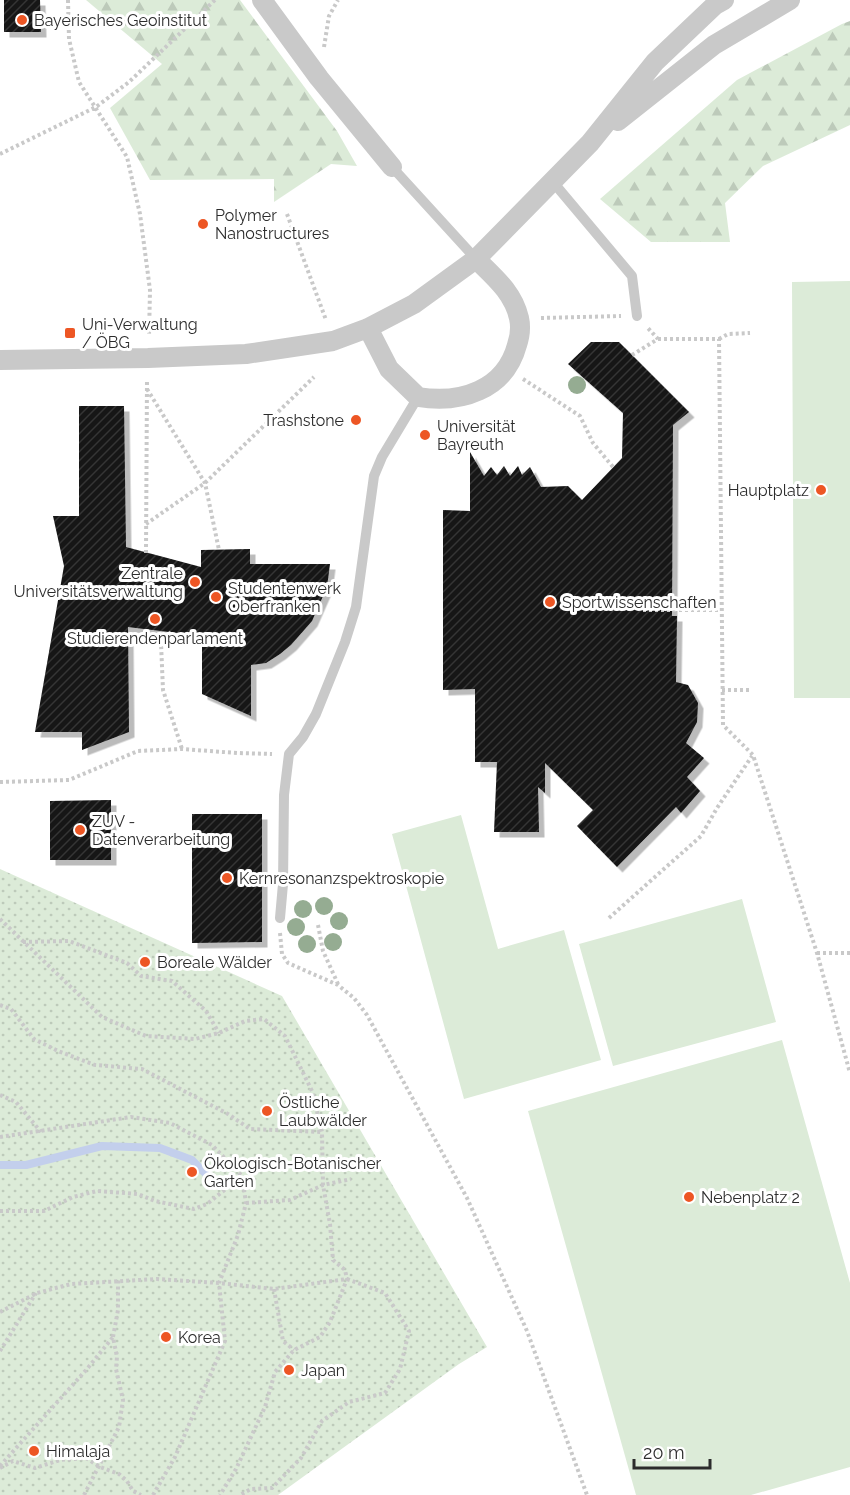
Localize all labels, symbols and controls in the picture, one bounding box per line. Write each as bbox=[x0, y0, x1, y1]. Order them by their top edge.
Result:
place label: Bayerisches Geoinstitut bbox=[34, 11, 208, 30]
marker: Bayerisches Geoinstitut bbox=[15, 13, 29, 27]
place label: Polymer Nanostructures bbox=[215, 206, 329, 243]
marker: Polymer Nanostructures bbox=[196, 217, 210, 231]
place label: Uni-Verwaltung / ÖBG bbox=[82, 315, 198, 352]
marker: Uni-Verwaltung / ÖBG bbox=[63, 326, 77, 340]
place label: Trashstone bbox=[263, 411, 344, 430]
marker: Trashstone bbox=[349, 413, 363, 427]
place label: Universität Bayreuth bbox=[437, 417, 516, 454]
marker: Universität Bayreuth bbox=[418, 428, 432, 442]
place label: Hauptplatz bbox=[728, 481, 809, 500]
marker: Hauptplatz bbox=[814, 483, 828, 497]
place label: Zentrale Universitätsverwaltung bbox=[14, 564, 183, 601]
marker: Zentrale Universitätsverwaltung bbox=[188, 575, 202, 589]
place label: Studentenwerk Oberfranken bbox=[228, 579, 342, 616]
marker: Studentenwerk Oberfranken bbox=[209, 590, 223, 604]
place label: Sportwissenschaften bbox=[562, 593, 716, 612]
marker: Sportwissenschaften bbox=[543, 595, 557, 609]
marker: Studierendenparlament bbox=[148, 612, 162, 626]
place label: Studierendenparlament bbox=[67, 629, 244, 648]
place label: ZUV - Datenverarbeitung bbox=[92, 812, 230, 849]
marker: ZUV - Datenverarbeitung bbox=[73, 823, 87, 837]
place label: Kernresonanzspektroskopie bbox=[239, 869, 444, 888]
marker: Kernresonanzspektroskopie bbox=[220, 871, 234, 885]
place label: Boreale Wälder bbox=[157, 953, 272, 972]
marker: Boreale Wälder bbox=[138, 955, 152, 969]
place label: Östliche Laubwälder bbox=[279, 1092, 367, 1130]
marker: Östliche Laubwälder bbox=[260, 1104, 274, 1118]
place label: Ökologisch-Botanischer Garten bbox=[204, 1153, 382, 1191]
marker: Ökologisch-Botanischer Garten bbox=[185, 1165, 199, 1179]
place label: Nebenplatz 2 bbox=[701, 1188, 800, 1207]
marker: Nebenplatz 2 bbox=[682, 1190, 696, 1204]
place label: Korea bbox=[178, 1328, 221, 1347]
marker: Korea bbox=[159, 1330, 173, 1344]
place label: Japan bbox=[301, 1361, 345, 1380]
marker: Japan bbox=[282, 1363, 296, 1377]
scale bar bbox=[634, 1432, 710, 1470]
place label: Himalaja bbox=[46, 1442, 110, 1461]
text: 20 m bbox=[643, 1442, 685, 1463]
marker: Himalaja bbox=[27, 1444, 41, 1458]

